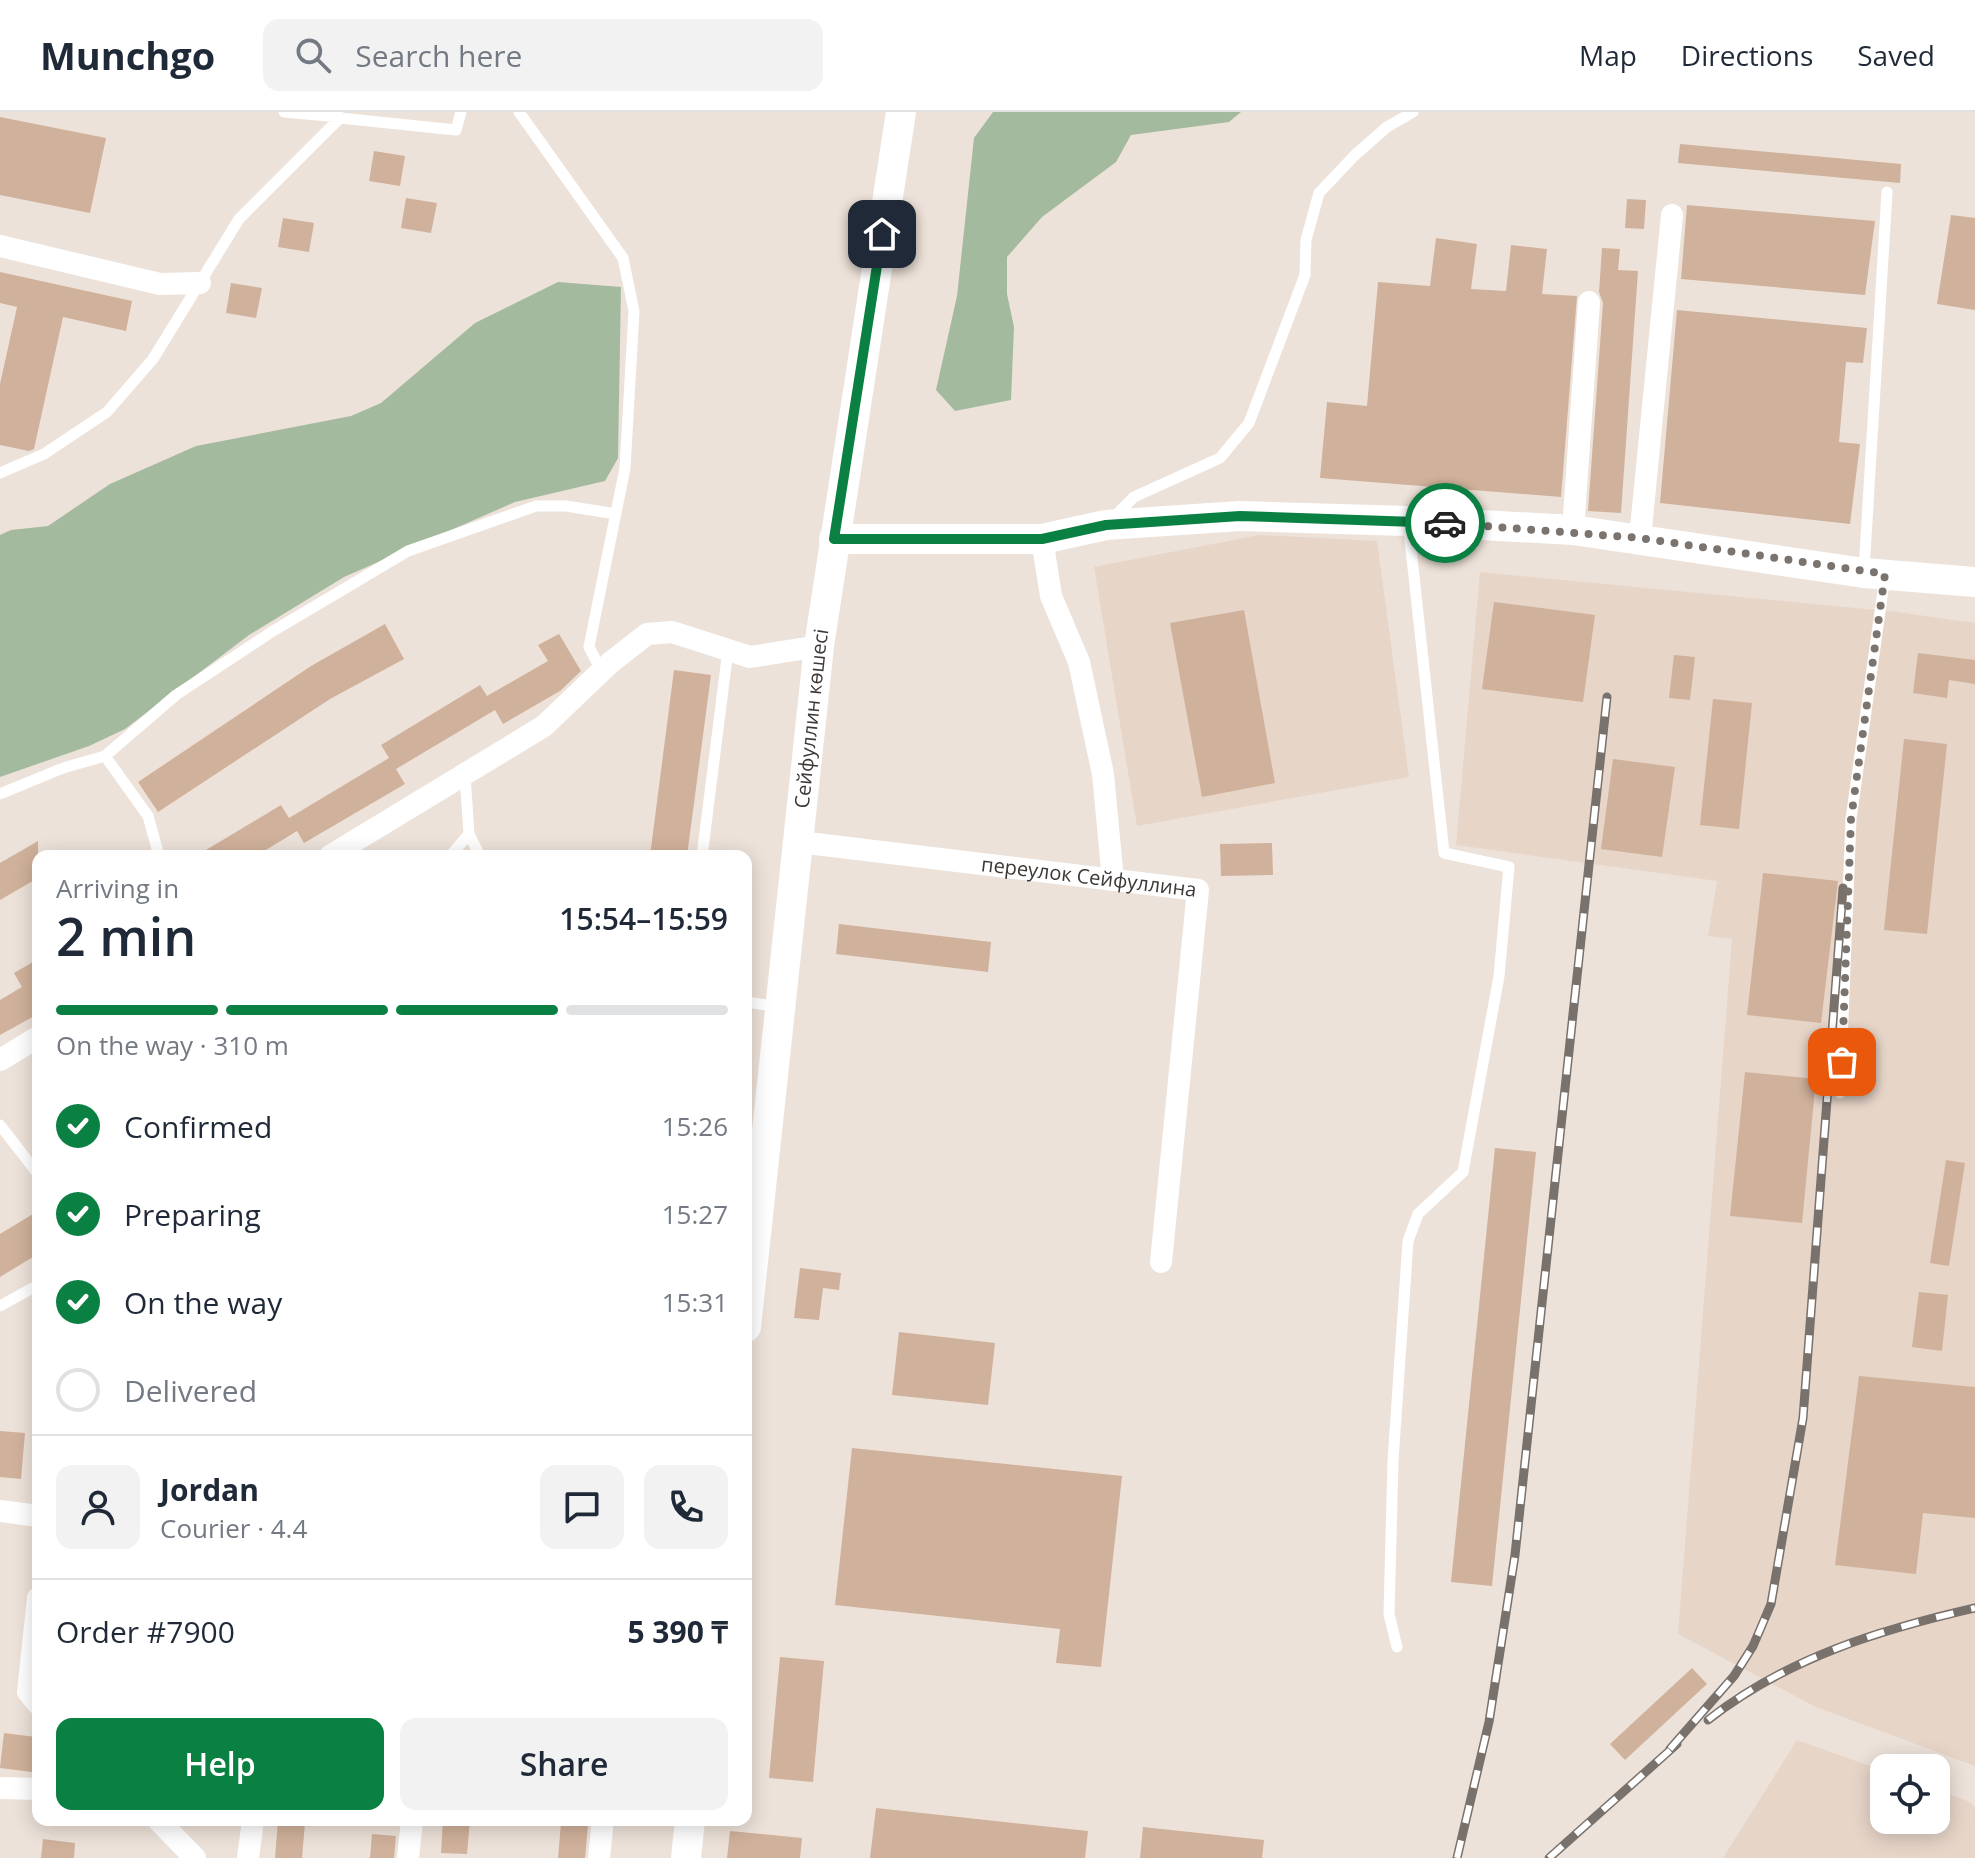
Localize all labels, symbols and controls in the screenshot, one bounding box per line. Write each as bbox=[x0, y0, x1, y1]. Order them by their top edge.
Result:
search box bbox=[263, 19, 823, 91]
text: Munchgo bbox=[40, 29, 215, 81]
icon: search bbox=[291, 33, 335, 77]
text: Search here bbox=[355, 35, 522, 76]
text: Map bbox=[1579, 36, 1637, 74]
text: Directions bbox=[1681, 36, 1813, 74]
text: Saved bbox=[1857, 36, 1935, 74]
pin bbox=[848, 200, 916, 268]
icon: home bbox=[860, 212, 904, 256]
courier bbox=[1405, 483, 1485, 563]
icon: car bbox=[1423, 501, 1467, 545]
street label: Сейфуллин көшесі bbox=[788, 627, 834, 810]
street label: переулок Сейфуллина bbox=[980, 850, 1198, 903]
text: Arriving in bbox=[56, 870, 179, 906]
text: 15:54–15:59 bbox=[559, 898, 728, 939]
text: 2 min bbox=[56, 900, 196, 971]
text: On the way · 310 m bbox=[56, 1027, 289, 1063]
pin bbox=[1808, 1028, 1876, 1096]
icon: bag bbox=[1820, 1040, 1864, 1084]
icon: check bbox=[56, 1104, 100, 1148]
text: Confirmed bbox=[124, 1106, 272, 1147]
text: 15:26 bbox=[662, 1108, 728, 1144]
icon: check bbox=[56, 1192, 100, 1236]
text: Preparing bbox=[124, 1194, 261, 1235]
text: 15:27 bbox=[662, 1196, 728, 1232]
icon: check bbox=[56, 1280, 100, 1324]
text: On the way bbox=[124, 1282, 282, 1323]
text: 15:31 bbox=[662, 1284, 728, 1320]
text: Delivered bbox=[124, 1370, 257, 1411]
button: person bbox=[56, 1465, 140, 1549]
button: chat bbox=[540, 1465, 624, 1549]
button: phone bbox=[644, 1465, 728, 1549]
text: Jordan bbox=[160, 1469, 259, 1510]
text: Courier · 4.4 bbox=[160, 1510, 307, 1546]
text: Order #7900 bbox=[56, 1611, 235, 1652]
text: 5 390 ₸ bbox=[627, 1611, 728, 1652]
button: Help bbox=[56, 1718, 384, 1810]
button: Share bbox=[400, 1718, 728, 1810]
map controls bbox=[1870, 1754, 1950, 1834]
button: locate bbox=[1870, 1754, 1950, 1834]

